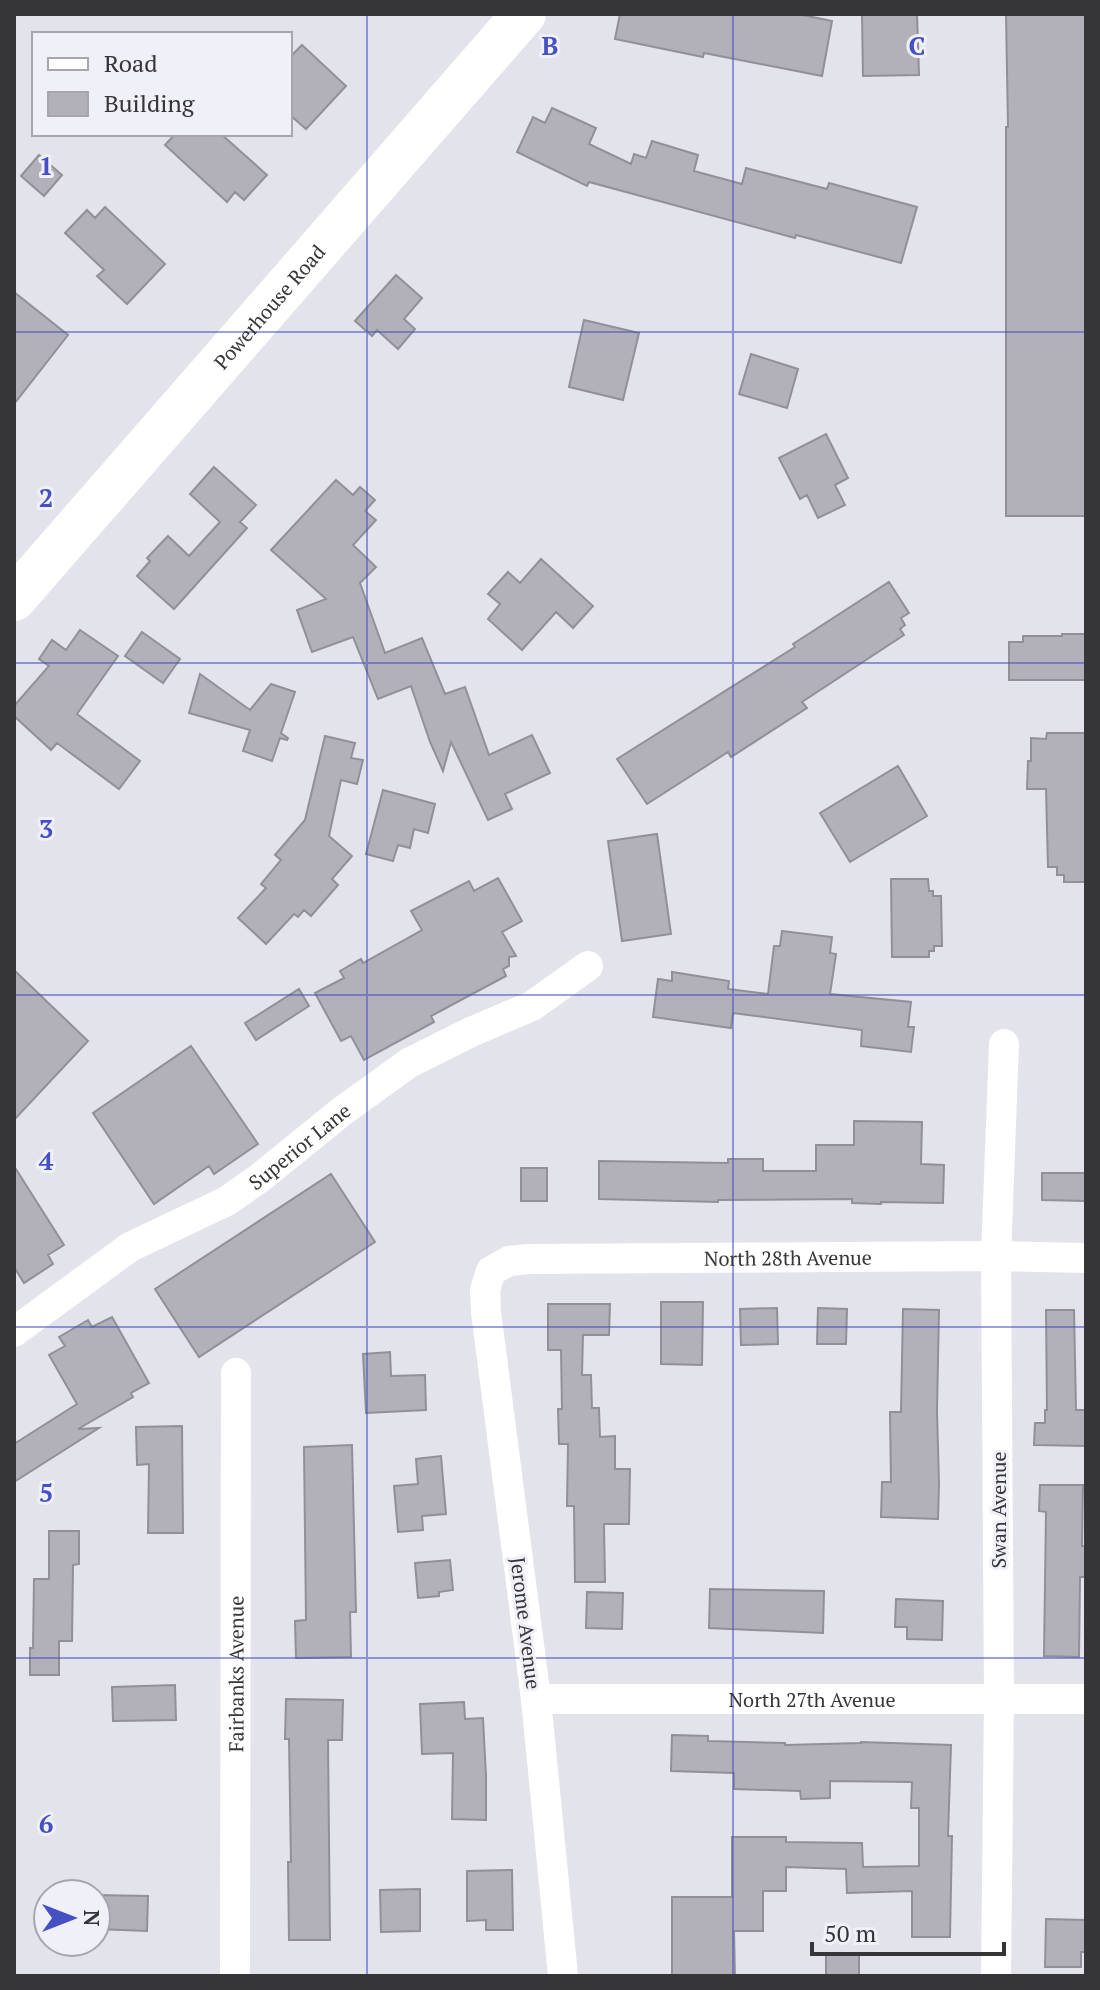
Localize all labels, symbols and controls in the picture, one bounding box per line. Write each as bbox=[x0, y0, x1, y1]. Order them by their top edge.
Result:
text: B bbox=[542, 28, 558, 62]
text: C bbox=[909, 28, 925, 62]
legend bbox=[32, 32, 292, 136]
text: Road bbox=[104, 47, 158, 79]
text: Building bbox=[104, 87, 195, 119]
text: 1 bbox=[39, 148, 53, 182]
street label: Powerhouse Road bbox=[207, 239, 331, 375]
text: 2 bbox=[39, 480, 53, 514]
text: 3 bbox=[39, 811, 53, 845]
street label: Superior Lane bbox=[243, 1096, 355, 1195]
text: 4 bbox=[39, 1143, 54, 1177]
street label: North 28th Avenue bbox=[704, 1243, 872, 1271]
street label: Swan Avenue bbox=[985, 1451, 1012, 1569]
text: 5 bbox=[39, 1475, 53, 1509]
street label: Jerome Avenue bbox=[505, 1555, 547, 1691]
street label: Fairbanks Avenue bbox=[222, 1596, 249, 1752]
street label: North 27th Avenue bbox=[728, 1686, 896, 1713]
text: 6 bbox=[39, 1806, 53, 1840]
north arrow bbox=[32, 1878, 112, 1958]
scale bar bbox=[812, 1906, 1004, 1956]
text: N bbox=[78, 1910, 107, 1927]
text: 50 m bbox=[824, 1917, 876, 1949]

